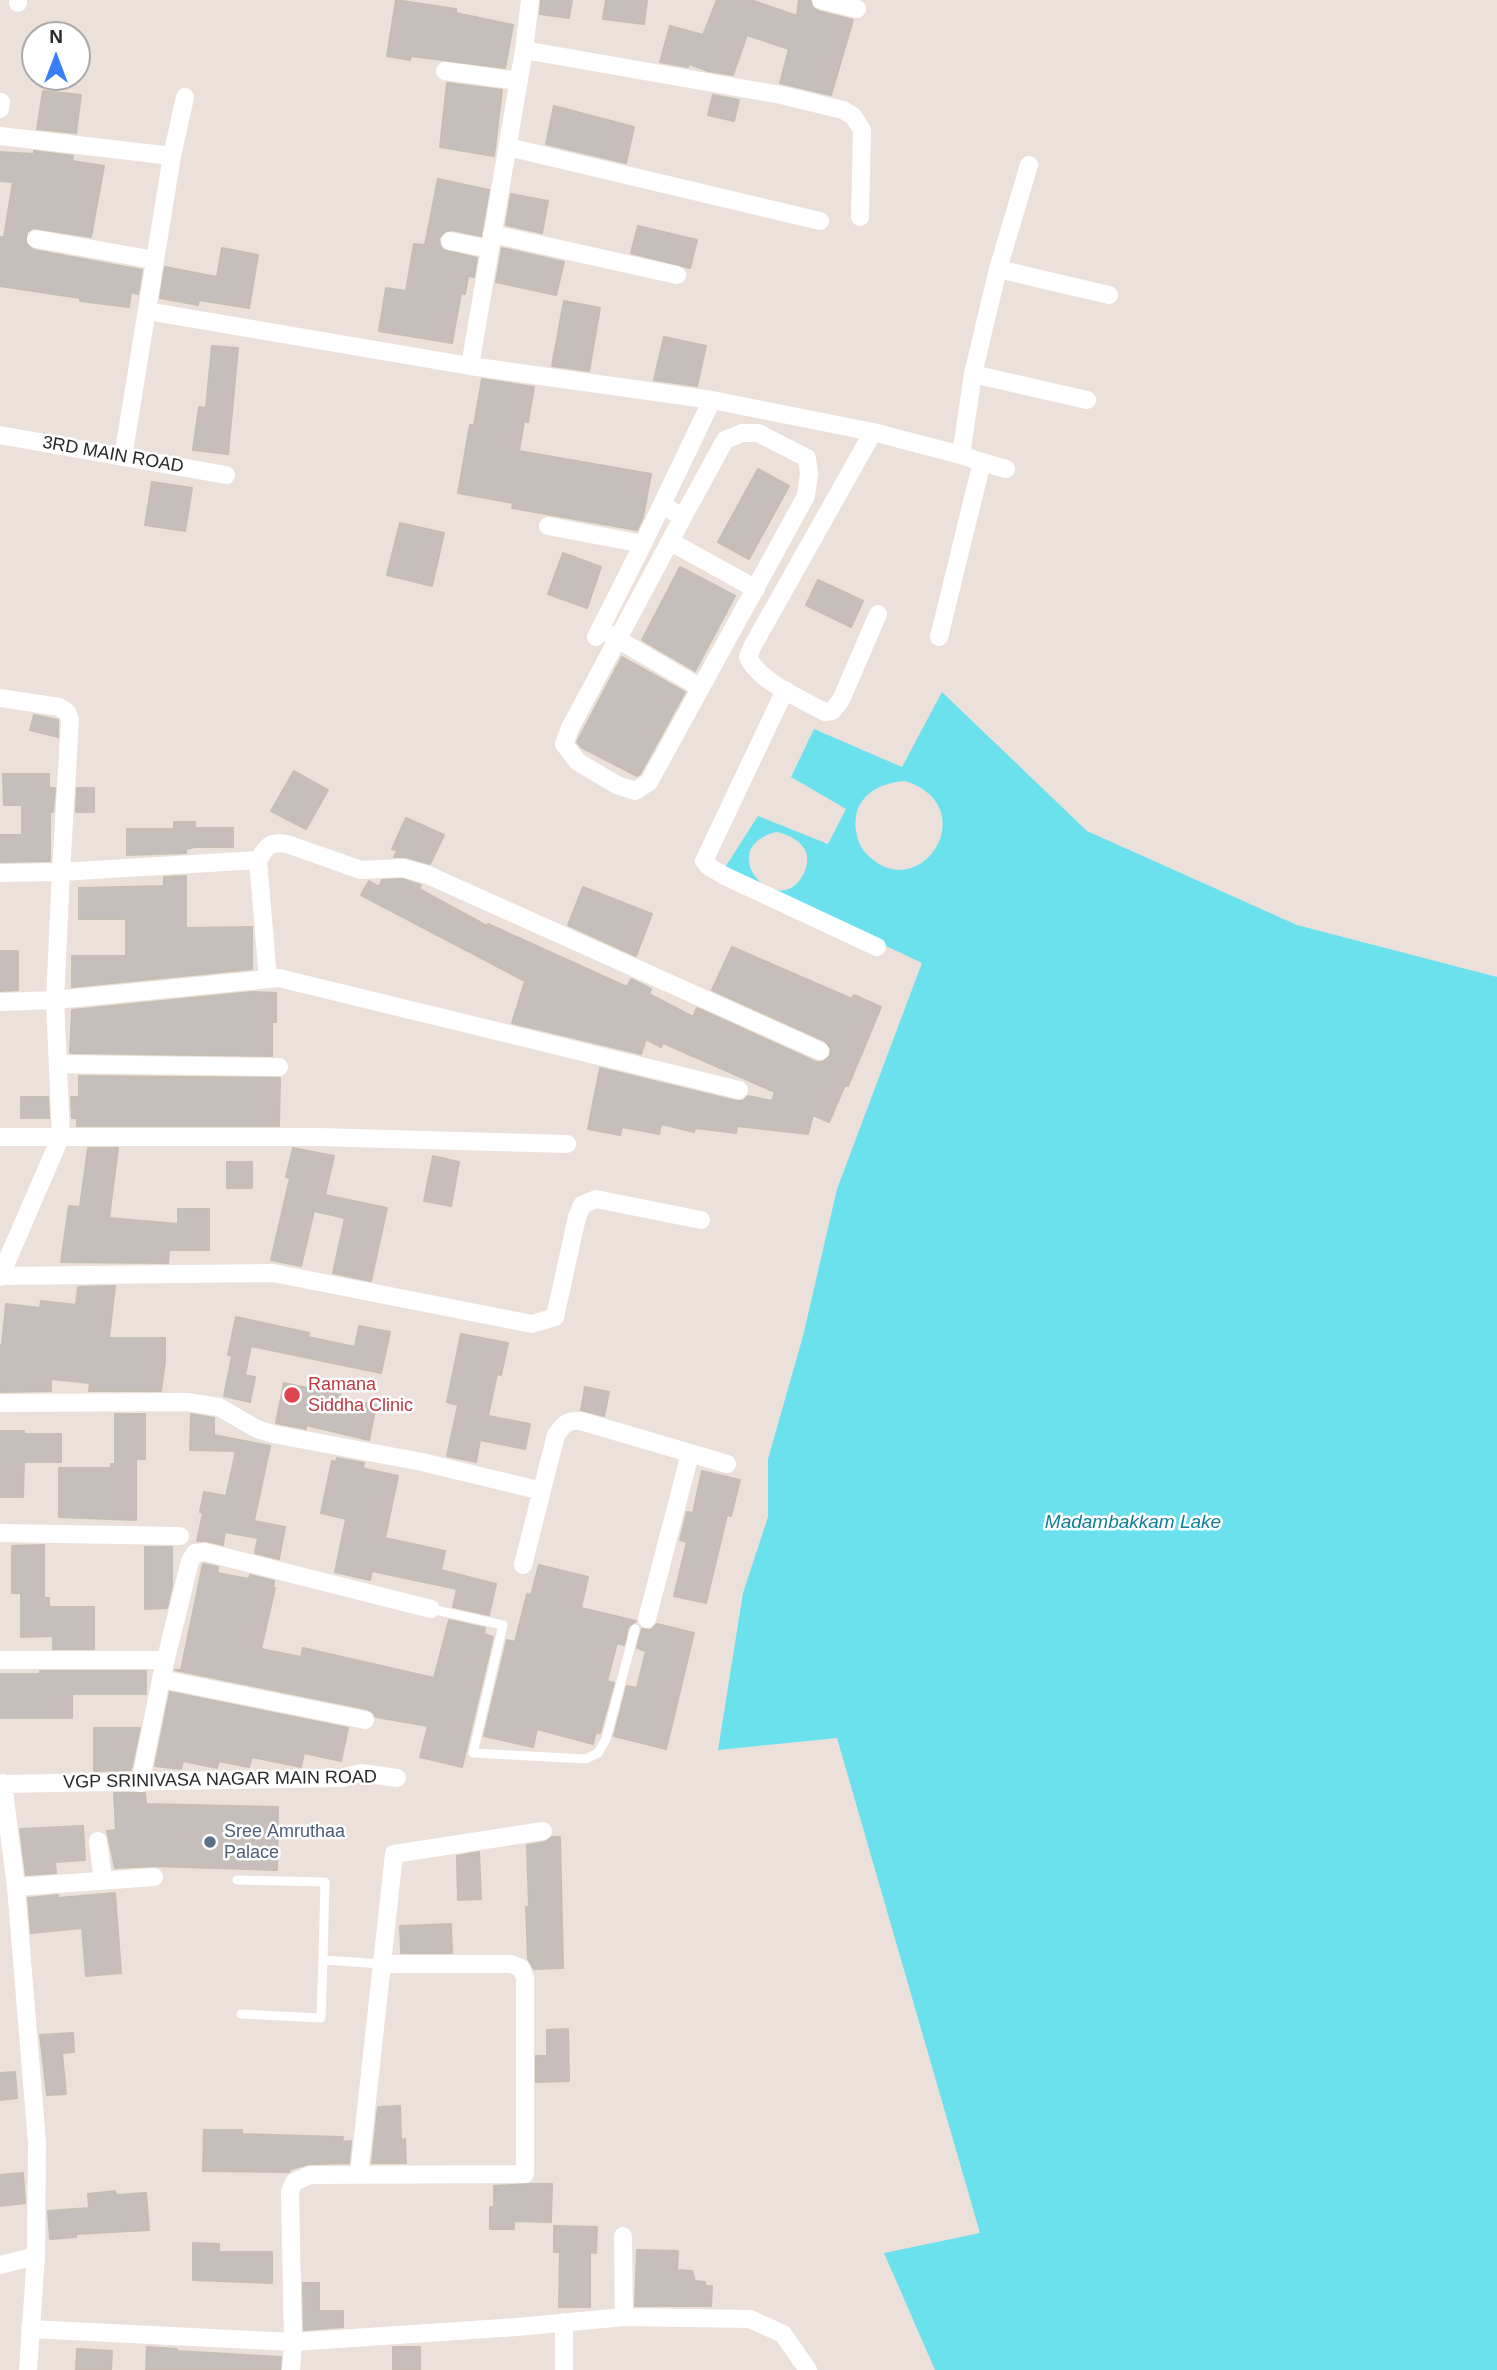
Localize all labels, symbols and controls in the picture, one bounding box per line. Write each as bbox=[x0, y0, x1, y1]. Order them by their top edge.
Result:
north arrow bbox=[21, 21, 91, 91]
text: N bbox=[49, 26, 63, 47]
street label: 3RD MAIN ROAD bbox=[41, 432, 185, 478]
place label: Ramana Siddha Clinic bbox=[308, 1374, 413, 1416]
marker: Ramana Siddha Clinic bbox=[282, 1385, 302, 1405]
water label: Madambakkam Lake bbox=[1045, 1512, 1221, 1534]
street label: VGP SRINIVASA NAGAR MAIN ROAD bbox=[63, 1766, 377, 1794]
place label: Sree Amruthaa Palace bbox=[224, 1821, 345, 1864]
marker: Sree Amruthaa Palace bbox=[202, 1834, 218, 1850]

